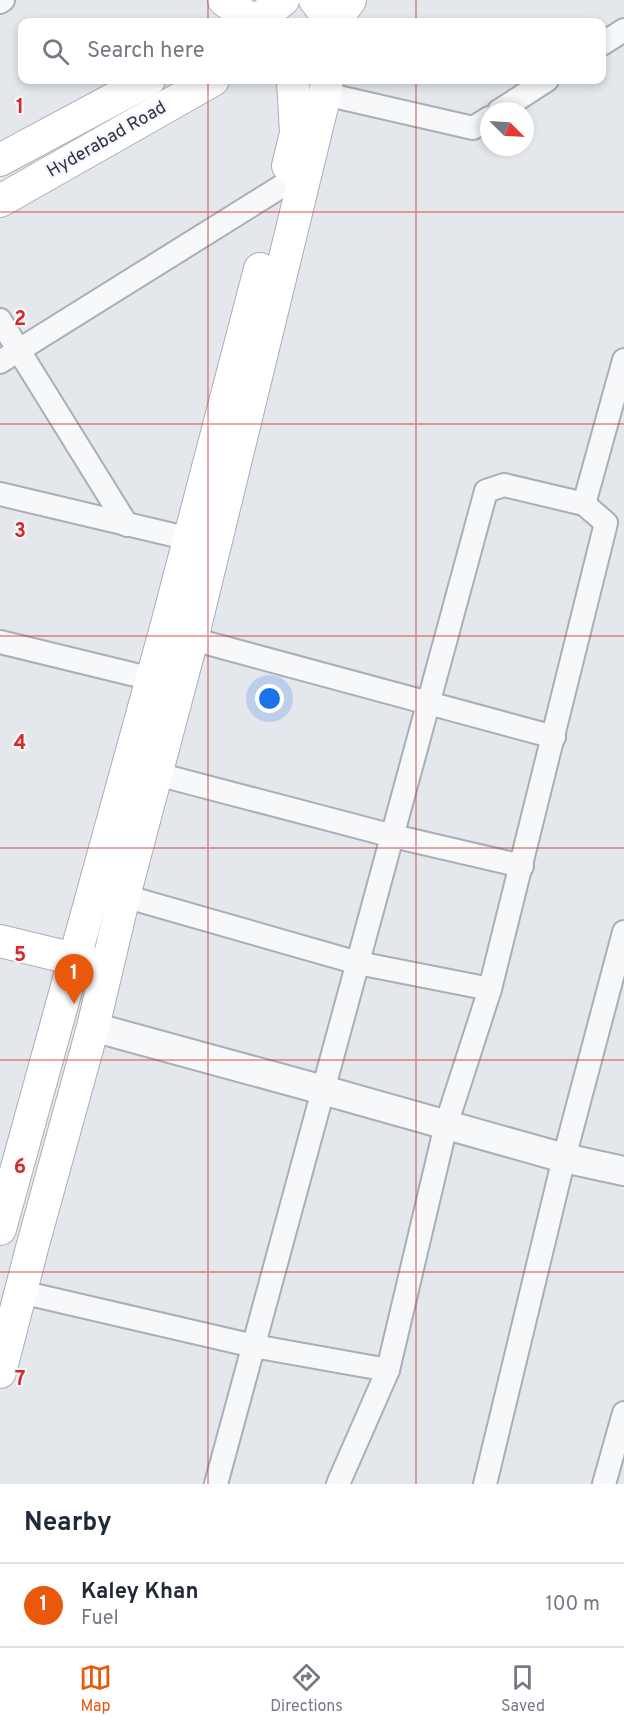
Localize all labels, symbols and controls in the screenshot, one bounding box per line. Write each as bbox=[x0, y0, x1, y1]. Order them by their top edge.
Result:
search box bbox=[18, 18, 606, 84]
icon: search bbox=[39, 35, 72, 68]
text: Search here bbox=[87, 38, 205, 65]
text: 1 bbox=[16, 95, 24, 121]
street label: Hyderabad Road bbox=[43, 96, 171, 184]
north arrow bbox=[480, 102, 534, 156]
text: 2 bbox=[14, 307, 26, 333]
text: 3 bbox=[14, 519, 26, 545]
your location bbox=[255, 684, 284, 713]
text: 4 bbox=[14, 731, 26, 757]
text: 5 bbox=[14, 943, 26, 969]
pin: 1 bbox=[54, 954, 94, 1004]
text: 6 bbox=[14, 1155, 26, 1181]
text: 7 bbox=[15, 1367, 25, 1393]
text: Nearby bbox=[24, 1507, 112, 1540]
text: Kaley Khan bbox=[81, 1579, 199, 1606]
text: 1 bbox=[40, 1592, 48, 1618]
text: 100 m bbox=[545, 1592, 600, 1618]
text: Fuel bbox=[81, 1606, 119, 1632]
tab: Map bbox=[79, 1661, 112, 1717]
tab: Directions bbox=[270, 1661, 343, 1717]
tab: Saved bbox=[501, 1661, 545, 1717]

